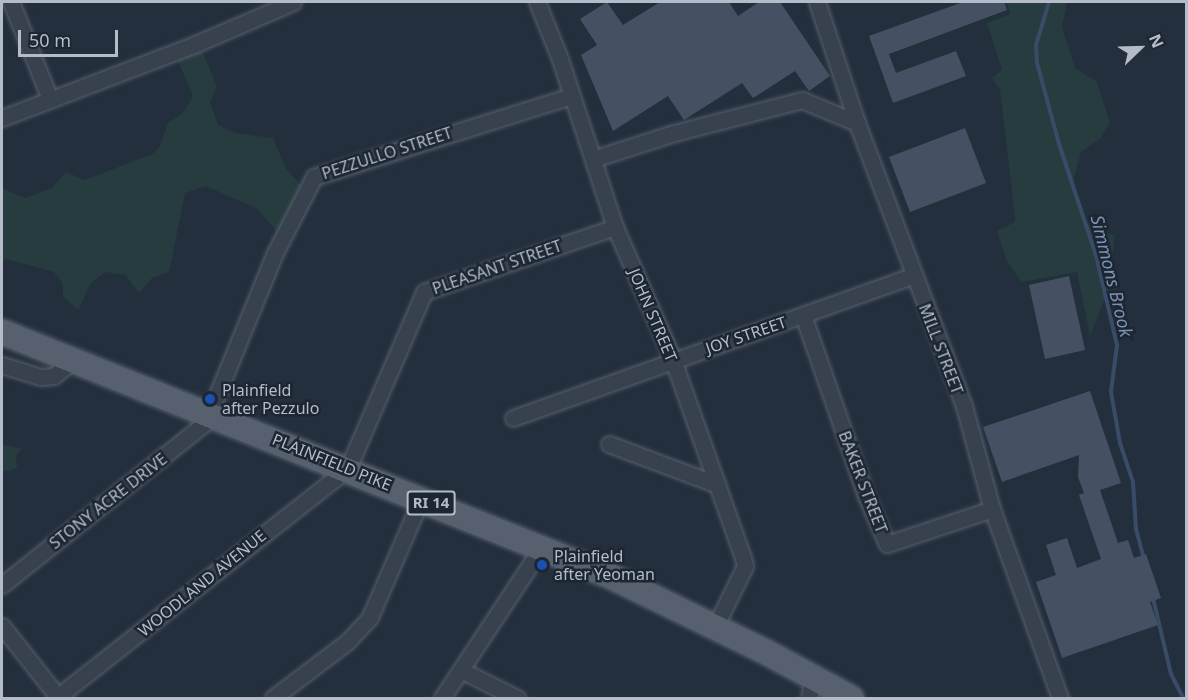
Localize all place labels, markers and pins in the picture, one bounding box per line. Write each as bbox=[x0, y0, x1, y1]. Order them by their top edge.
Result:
place label: Plainfield after Pezzulo bbox=[222, 380, 319, 418]
marker: Plainfield after Pezzulo bbox=[203, 392, 217, 406]
place label: Plainfield after Yeoman bbox=[554, 546, 655, 584]
marker: Plainfield after Yeoman bbox=[535, 558, 549, 572]

